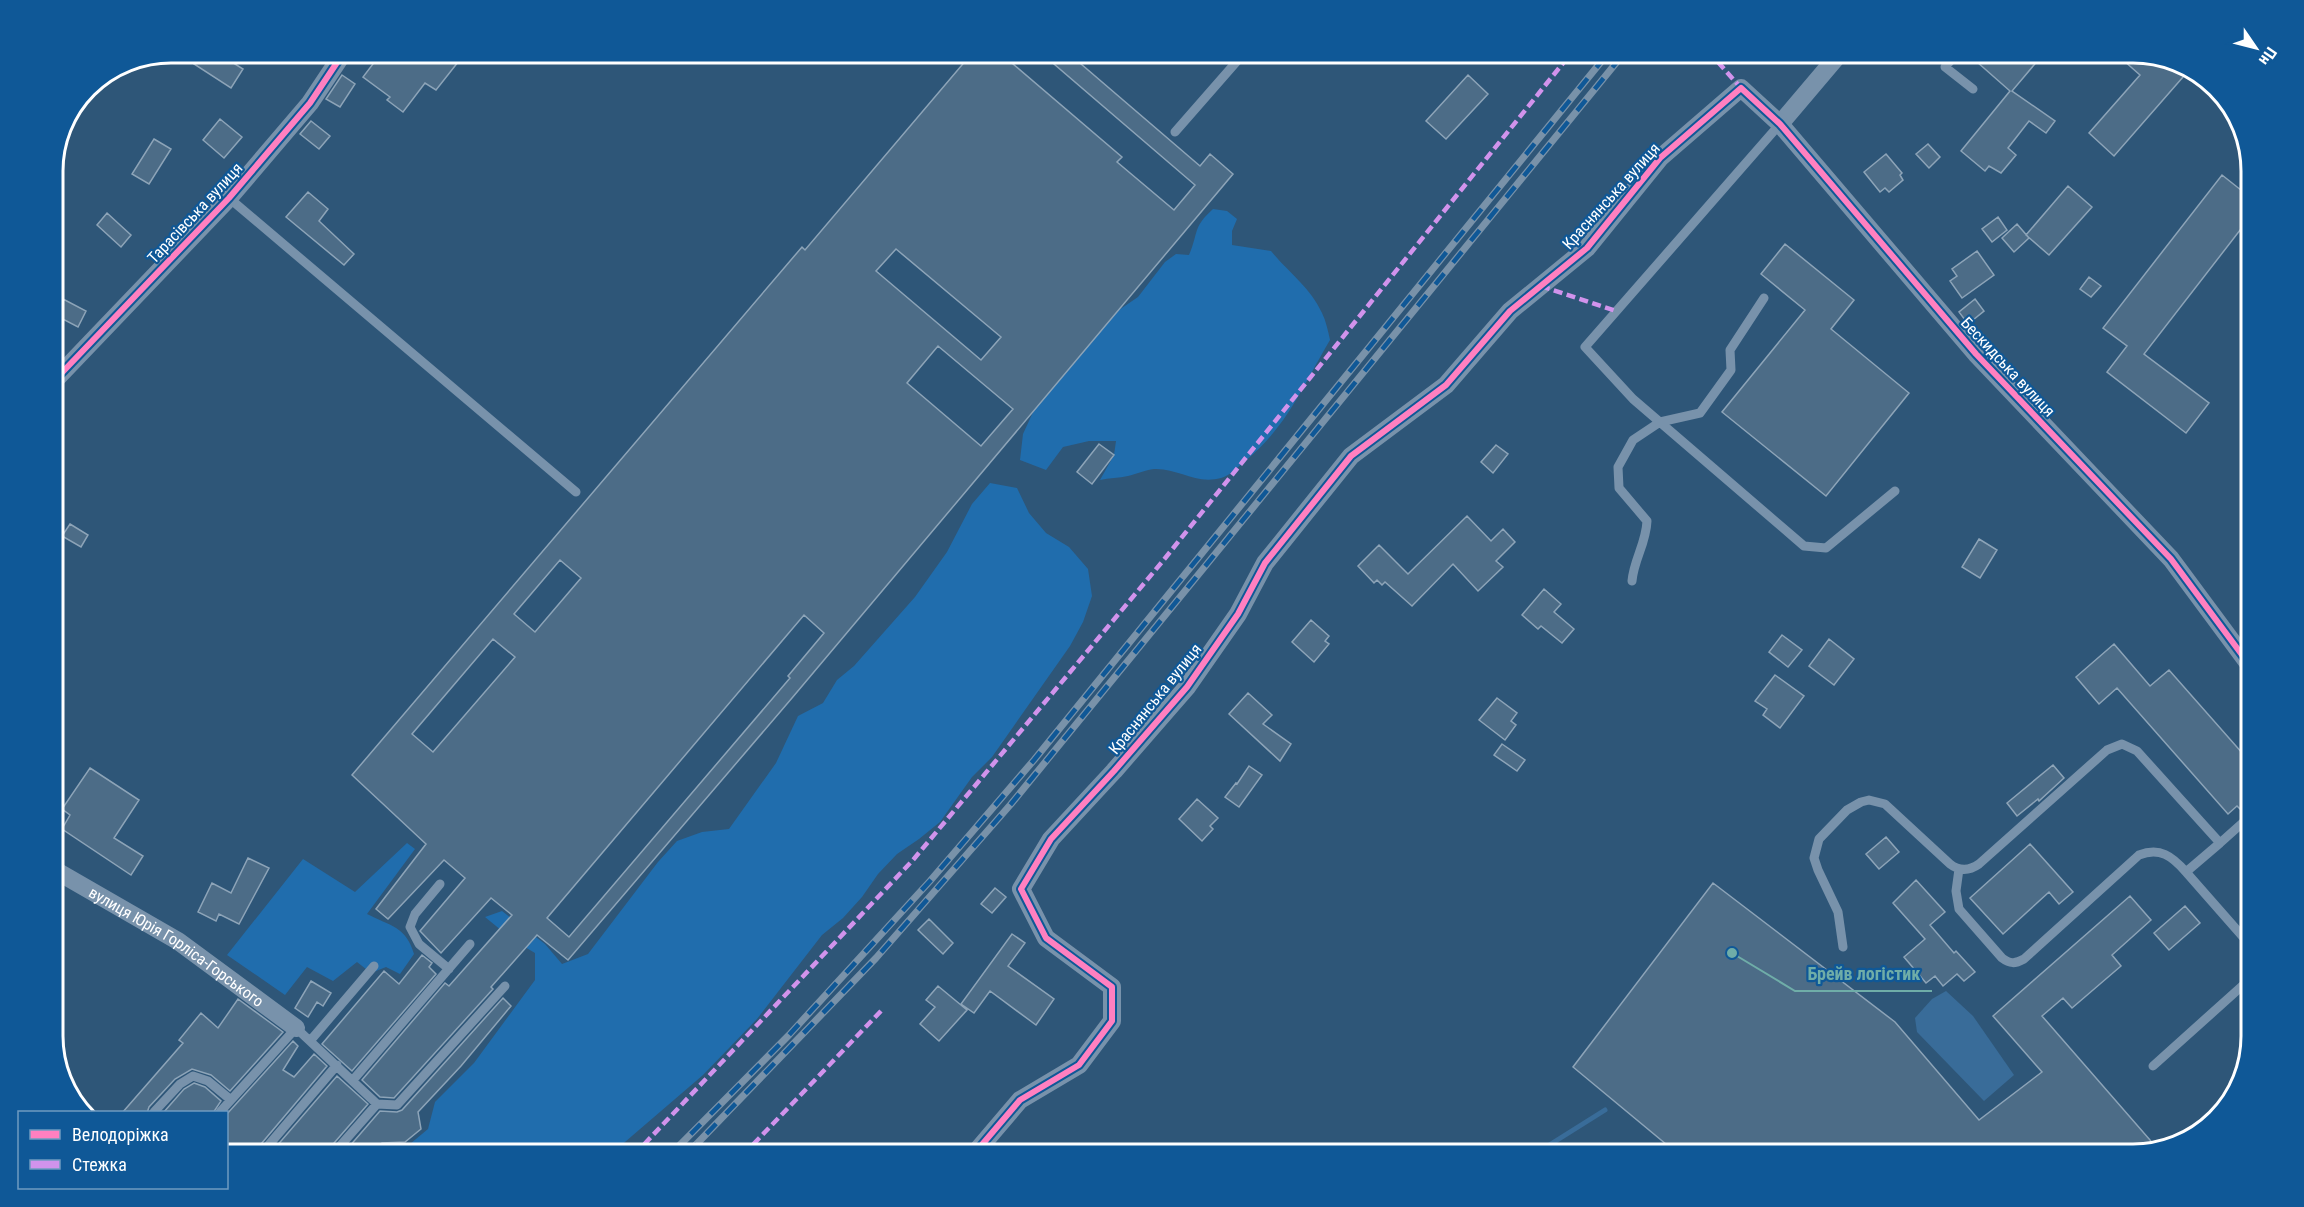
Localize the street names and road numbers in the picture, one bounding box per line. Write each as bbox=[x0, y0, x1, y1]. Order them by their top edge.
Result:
street label: Краснянська вулиця bbox=[1558, 139, 1664, 253]
street label: Тарасівська вулиця bbox=[143, 159, 247, 267]
street label: Бескидська вулиця bbox=[1957, 313, 2059, 421]
street label: Краснянська вулиця bbox=[1105, 640, 1205, 758]
street label: вулиця Юрія Горліса-Горського bbox=[86, 882, 268, 1011]

